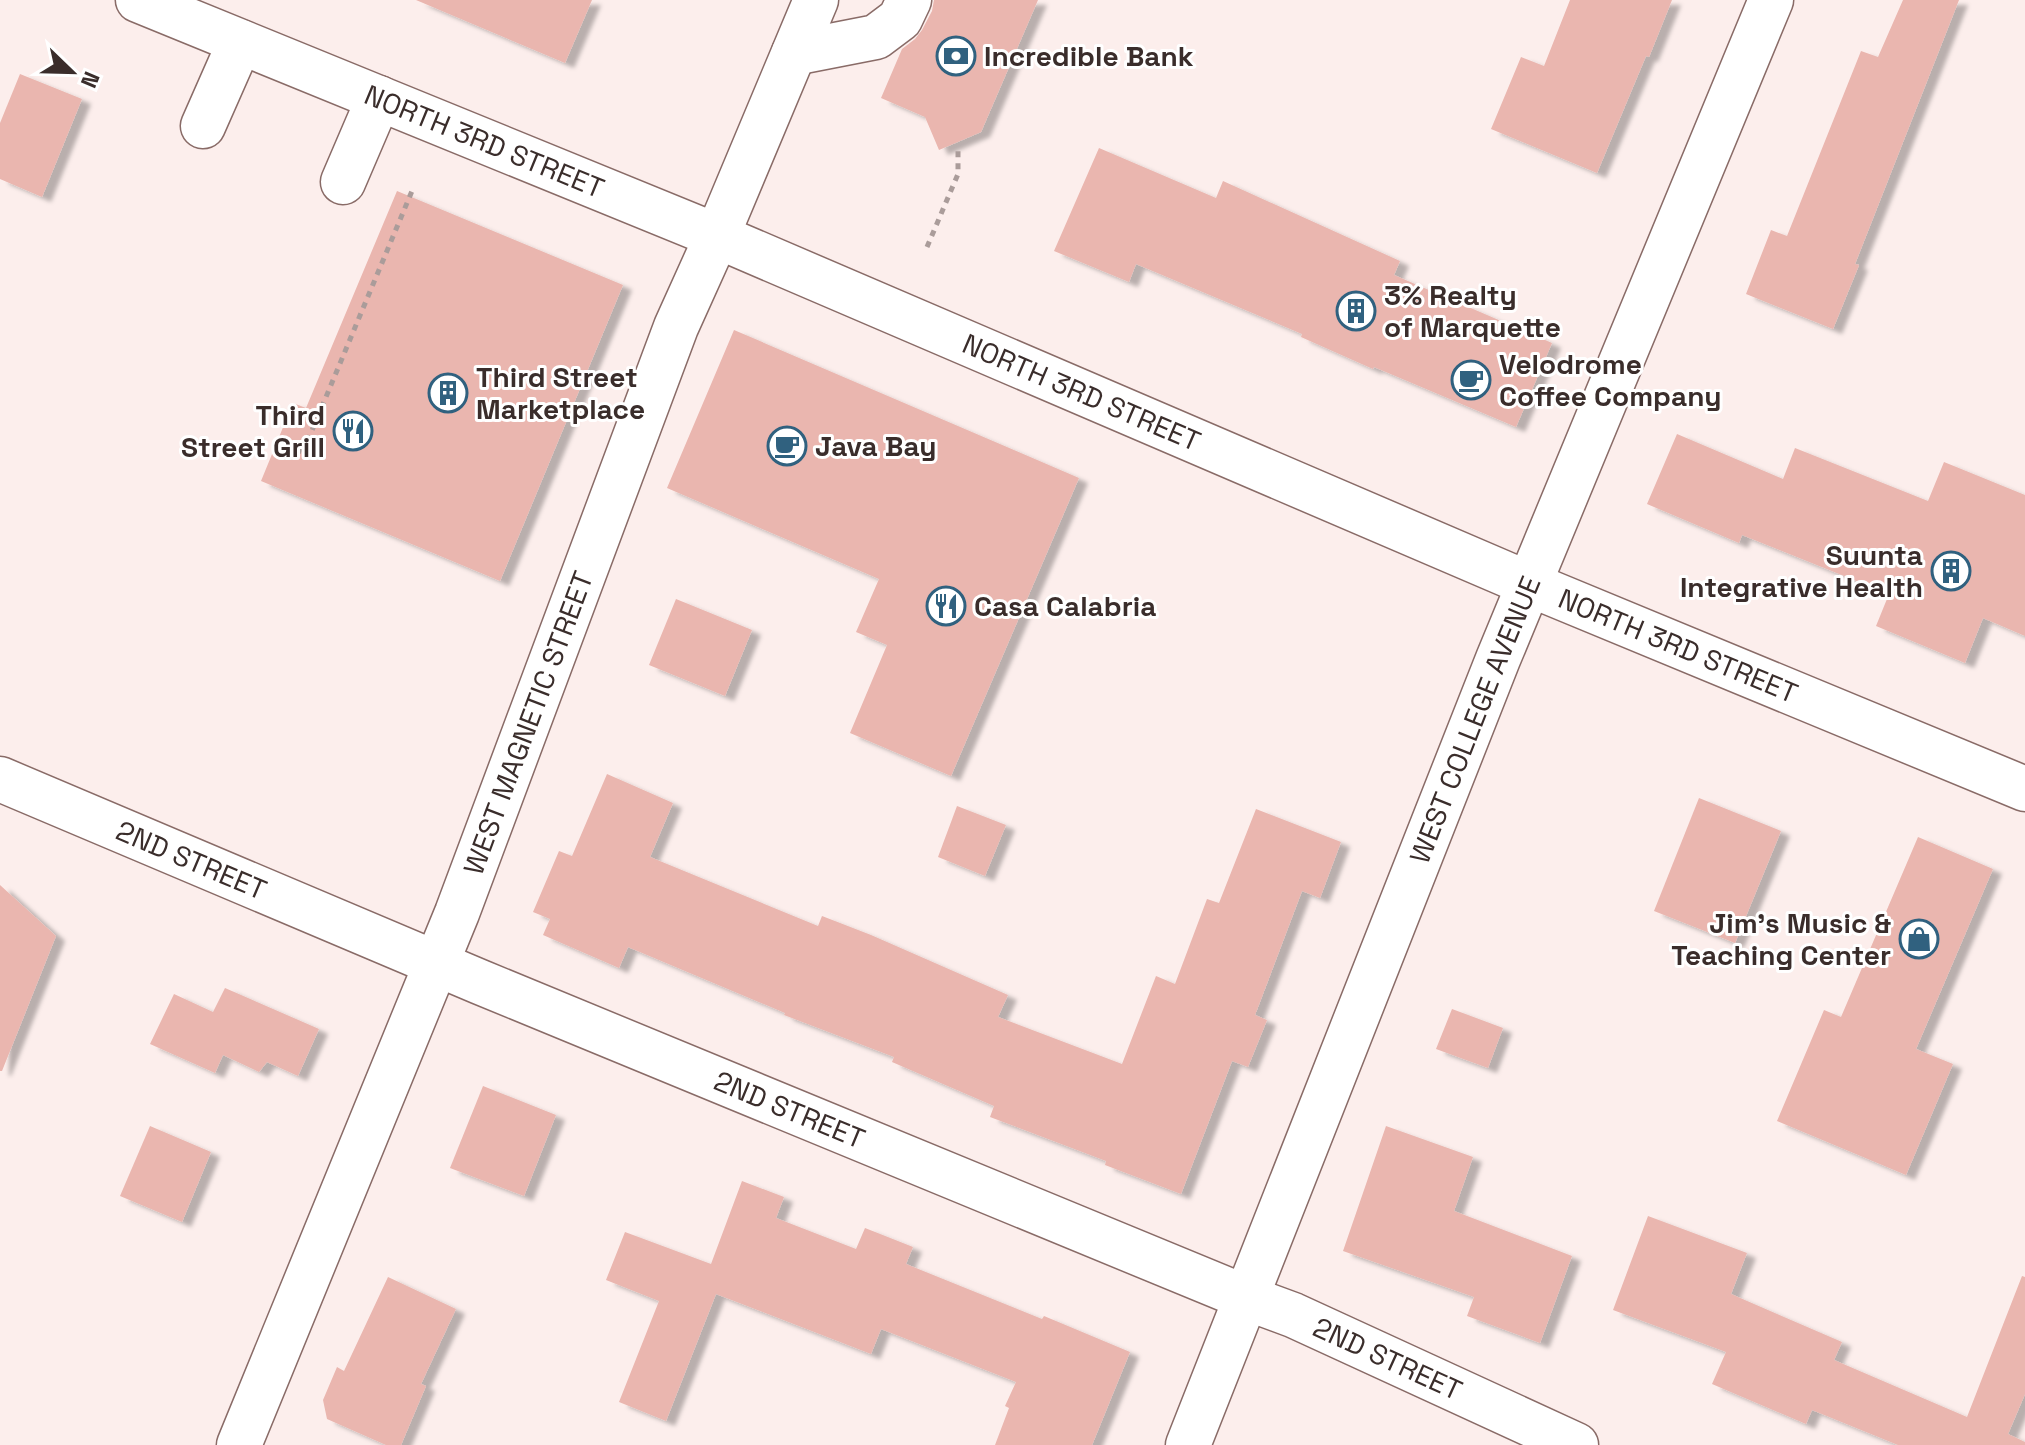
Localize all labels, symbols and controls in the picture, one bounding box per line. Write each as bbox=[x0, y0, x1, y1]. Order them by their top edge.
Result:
north arrow bbox=[32, 32, 112, 112]
bank icon: Incredible Bank bbox=[935, 35, 977, 77]
place label: Incredible Bank bbox=[984, 38, 1194, 74]
text: N bbox=[75, 68, 106, 92]
street label: NORTH 3RD STREET bbox=[359, 76, 609, 206]
place label: 3% Realty of Marquette bbox=[1384, 277, 1561, 345]
building icon: 3% Realty of Marquette bbox=[1335, 290, 1377, 332]
street label: NORTH 3RD STREET bbox=[957, 325, 1206, 459]
place label: Velodrome Coffee Company bbox=[1499, 346, 1721, 414]
place label: Third Street Marketplace bbox=[476, 359, 645, 427]
cafe icon: Velodrome Coffee Company bbox=[1450, 359, 1492, 401]
building icon: Third Street Marketplace bbox=[427, 372, 469, 414]
place label: Third Street Grill bbox=[181, 397, 325, 465]
restaurant icon: Third Street Grill bbox=[332, 410, 374, 452]
cafe icon: Java Bay bbox=[766, 425, 808, 467]
place label: Java Bay bbox=[815, 428, 936, 464]
place label: Suunta Integrative Health bbox=[1680, 537, 1923, 605]
building icon: Suunta Integrative Health bbox=[1930, 550, 1972, 592]
street label: WEST MAGNETIC STREET bbox=[455, 566, 601, 879]
street label: WEST COLLEGE AVENUE bbox=[1401, 571, 1548, 868]
street label: NORTH 3RD STREET bbox=[1553, 580, 1803, 711]
restaurant icon: Casa Calabria bbox=[925, 585, 967, 627]
place label: Casa Calabria bbox=[974, 588, 1156, 624]
street label: 2ND STREET bbox=[111, 812, 272, 908]
place label: Jim's Music & Teaching Center bbox=[1671, 905, 1891, 973]
shop icon: Jim's Music & Teaching Center bbox=[1898, 918, 1940, 960]
street label: 2ND STREET bbox=[709, 1062, 870, 1157]
street label: 2ND STREET bbox=[1308, 1309, 1468, 1408]

